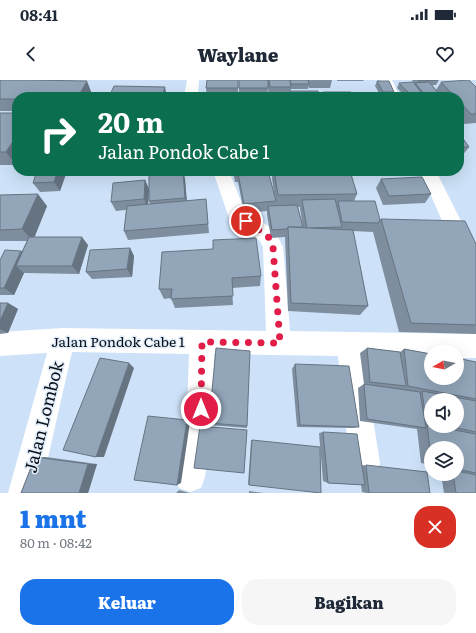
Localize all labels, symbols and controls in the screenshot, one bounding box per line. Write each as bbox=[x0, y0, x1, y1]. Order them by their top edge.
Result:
text: 08:41 bbox=[20, 3, 58, 26]
text: Waylane bbox=[197, 41, 279, 68]
icon: back bbox=[20, 43, 42, 65]
icon: heart bbox=[434, 43, 456, 65]
text: 20 m bbox=[98, 100, 164, 142]
icon: right bbox=[32, 108, 84, 160]
text: Jalan Pondok Cabe 1 bbox=[98, 138, 270, 165]
pin bbox=[229, 204, 263, 238]
icon: arrive bbox=[235, 210, 257, 232]
street label: Jalan Pondok Cabe 1 bbox=[51, 331, 185, 351]
north arrow bbox=[424, 345, 464, 385]
map controls bbox=[424, 345, 464, 481]
street label: Jalan Lombok bbox=[17, 358, 69, 475]
position arrow bbox=[180, 388, 222, 430]
button: sound bbox=[424, 393, 464, 433]
button: layers bbox=[424, 441, 464, 481]
text: 1 mnt bbox=[20, 500, 87, 535]
button: close bbox=[414, 506, 456, 548]
text: 80 m · 08:42 bbox=[20, 533, 92, 552]
button: Keluar bbox=[20, 579, 234, 625]
button: Bagikan bbox=[242, 579, 456, 625]

